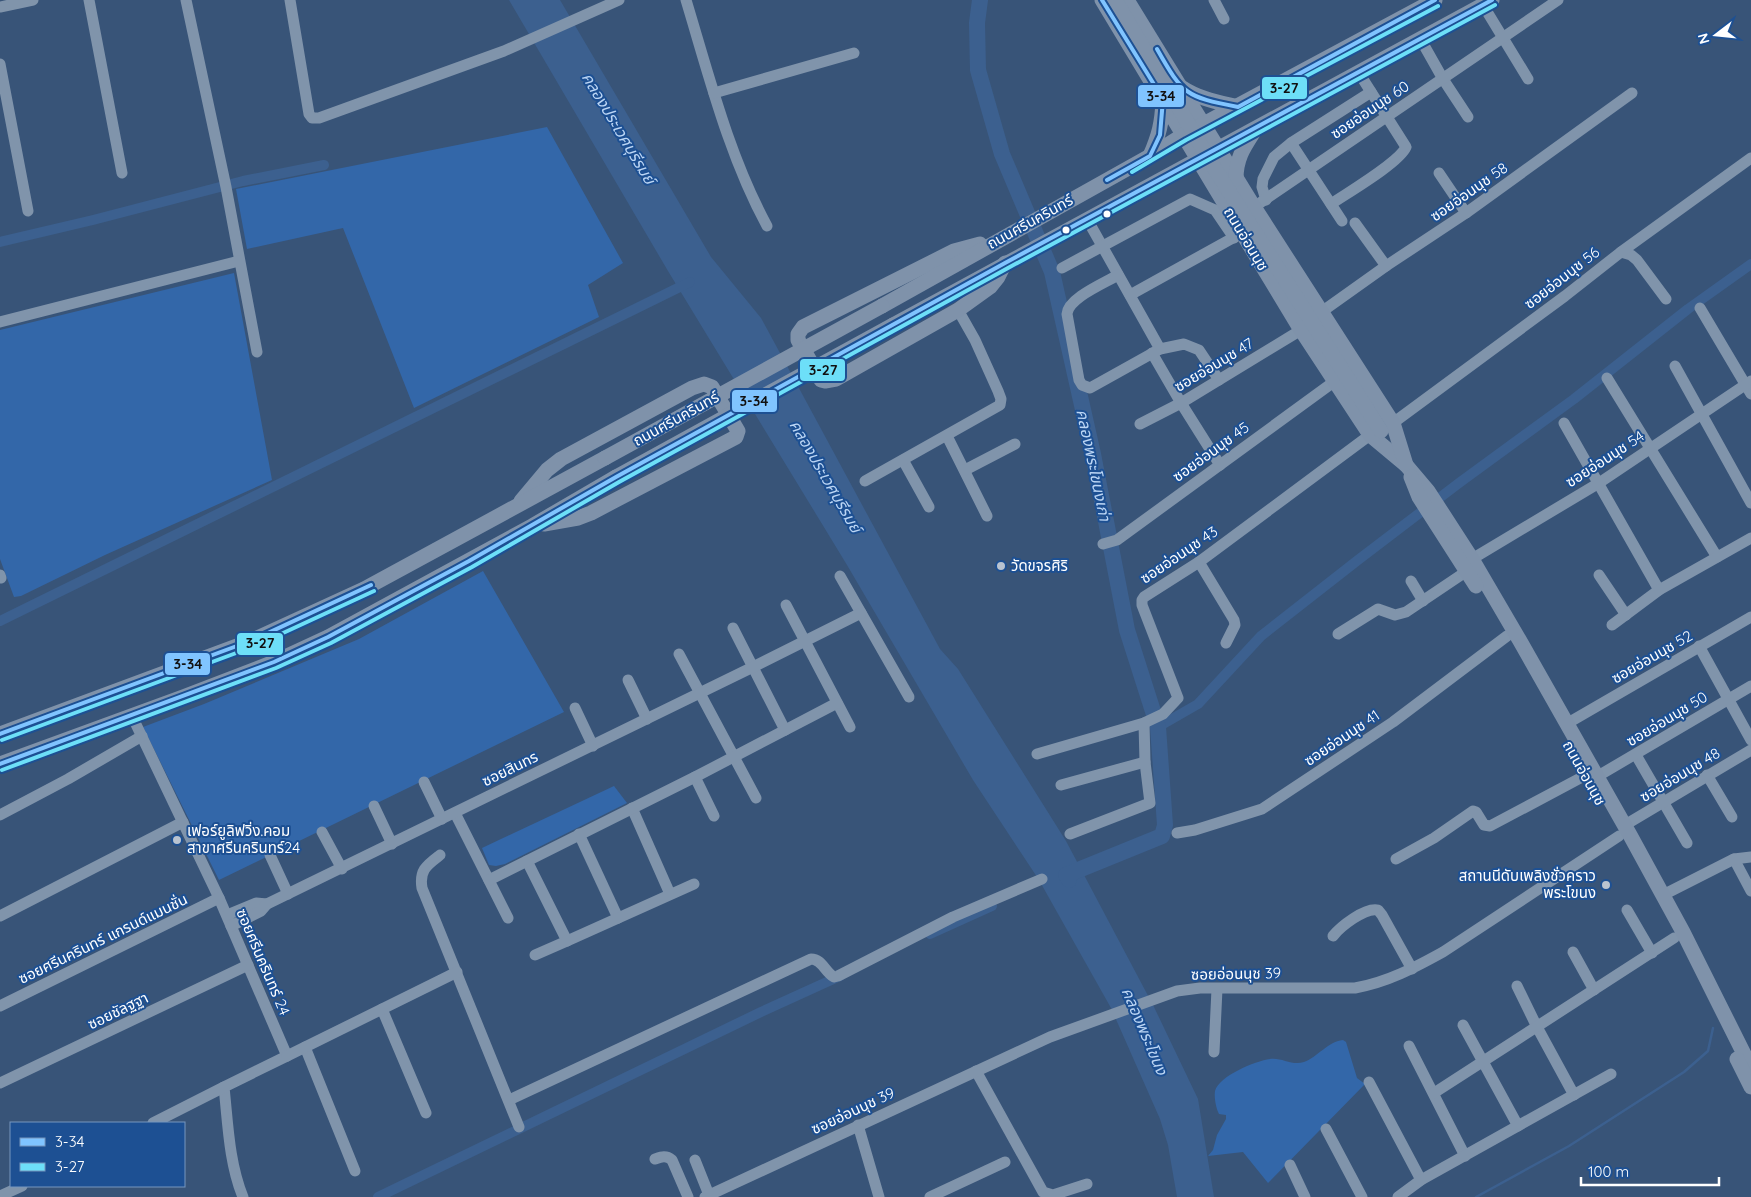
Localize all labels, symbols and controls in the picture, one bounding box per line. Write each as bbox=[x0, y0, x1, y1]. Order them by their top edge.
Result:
north arrow bbox=[1691, 10, 1741, 60]
text: N bbox=[1693, 31, 1714, 46]
water label: คลองประเวศบุรีรมย์ bbox=[577, 69, 662, 191]
line badge: 3-27 bbox=[1261, 76, 1308, 100]
street label: ซอยอ่อนนุช 60 bbox=[1327, 76, 1413, 143]
text: 3-27 bbox=[1270, 79, 1299, 97]
line badge: 3-34 bbox=[1137, 84, 1185, 108]
text: 3-34 bbox=[1147, 87, 1175, 105]
street label: ซอยอ่อนนุช 58 bbox=[1426, 158, 1511, 225]
street label: ถนนศรีนครินทร์ bbox=[983, 190, 1077, 253]
street label: ถนนอ่อนนุช bbox=[1220, 203, 1273, 274]
unlabelled marker bbox=[1102, 209, 1112, 219]
unlabelled marker bbox=[1061, 225, 1071, 235]
street label: ซอยอ่อนนุช 56 bbox=[1520, 242, 1603, 313]
street label: ซอยอ่อนนุช 47 bbox=[1171, 333, 1257, 396]
line badge: 3-27 bbox=[799, 358, 846, 382]
text: 3-27 bbox=[809, 361, 838, 379]
street label: ถนนศรีนครินทร์ bbox=[629, 387, 723, 450]
line badge: 3-34 bbox=[731, 389, 778, 413]
text: 3-34 bbox=[740, 392, 768, 410]
water label: คลองพระโขนงเก่า bbox=[1072, 407, 1116, 524]
water label: คลองประเวศบุรีรมย์ bbox=[785, 416, 868, 539]
street label: ซอยอ่อนนุช 45 bbox=[1169, 417, 1253, 486]
street label: ซอยอ่อนนุช 54 bbox=[1562, 426, 1648, 491]
street label: ซอยอ่อนนุช 43 bbox=[1136, 522, 1221, 588]
place label: วัดขจรศิริ bbox=[1011, 556, 1068, 575]
marker: วัดขจรศิริ bbox=[995, 560, 1007, 572]
street label: ซอยอ่อนนุช 52 bbox=[1608, 626, 1696, 687]
line badge: 3-27 bbox=[236, 632, 284, 656]
text: 3-27 bbox=[246, 634, 275, 652]
line badge: 3-34 bbox=[164, 652, 211, 676]
text: 3-34 bbox=[174, 655, 202, 673]
street label: ซอยอ่อนนุช 50 bbox=[1623, 687, 1711, 750]
street label: ซอยอ่อนนุช 41 bbox=[1300, 705, 1383, 770]
street label: ถนนอ่อนนุช bbox=[1559, 737, 1610, 809]
street label: ซอยอ่อนนุช 48 bbox=[1636, 743, 1723, 806]
street label: ซอยสินทร bbox=[479, 747, 541, 790]
place label: เฟอร์ยูลิฟวิ่ง.คอม สาขาศรีนครินทร์24 bbox=[187, 821, 300, 857]
marker: เฟอร์ยูลิฟวิ่ง.คอม สาขาศรีนครินทร์24 bbox=[171, 834, 183, 846]
place label: สถานนีดับเพลิงชั่วคราว พระโขนง bbox=[1459, 866, 1596, 902]
marker: สถานนีดับเพลิงชั่วคราว พระโขนง bbox=[1600, 879, 1612, 891]
street label: ซอยศรีนครินทร์ แกรนด์แมนชั่น bbox=[15, 889, 190, 988]
street label: ซอยศรีนครินทร์ 24 bbox=[232, 906, 295, 1018]
street label: ซอยอ่อนนุช 39 bbox=[1191, 963, 1281, 984]
water label: คลองพระโขนง bbox=[1118, 984, 1173, 1079]
street label: ซอยชัลฐฐา bbox=[84, 988, 151, 1033]
street label: ซอยอ่อนนุช 39 bbox=[808, 1083, 898, 1138]
legend bbox=[10, 1122, 185, 1187]
text: 3-34 bbox=[55, 1132, 85, 1151]
scale bar bbox=[1581, 1154, 1718, 1186]
text: 3-27 bbox=[55, 1157, 85, 1176]
text: 100 m bbox=[1588, 1162, 1629, 1181]

